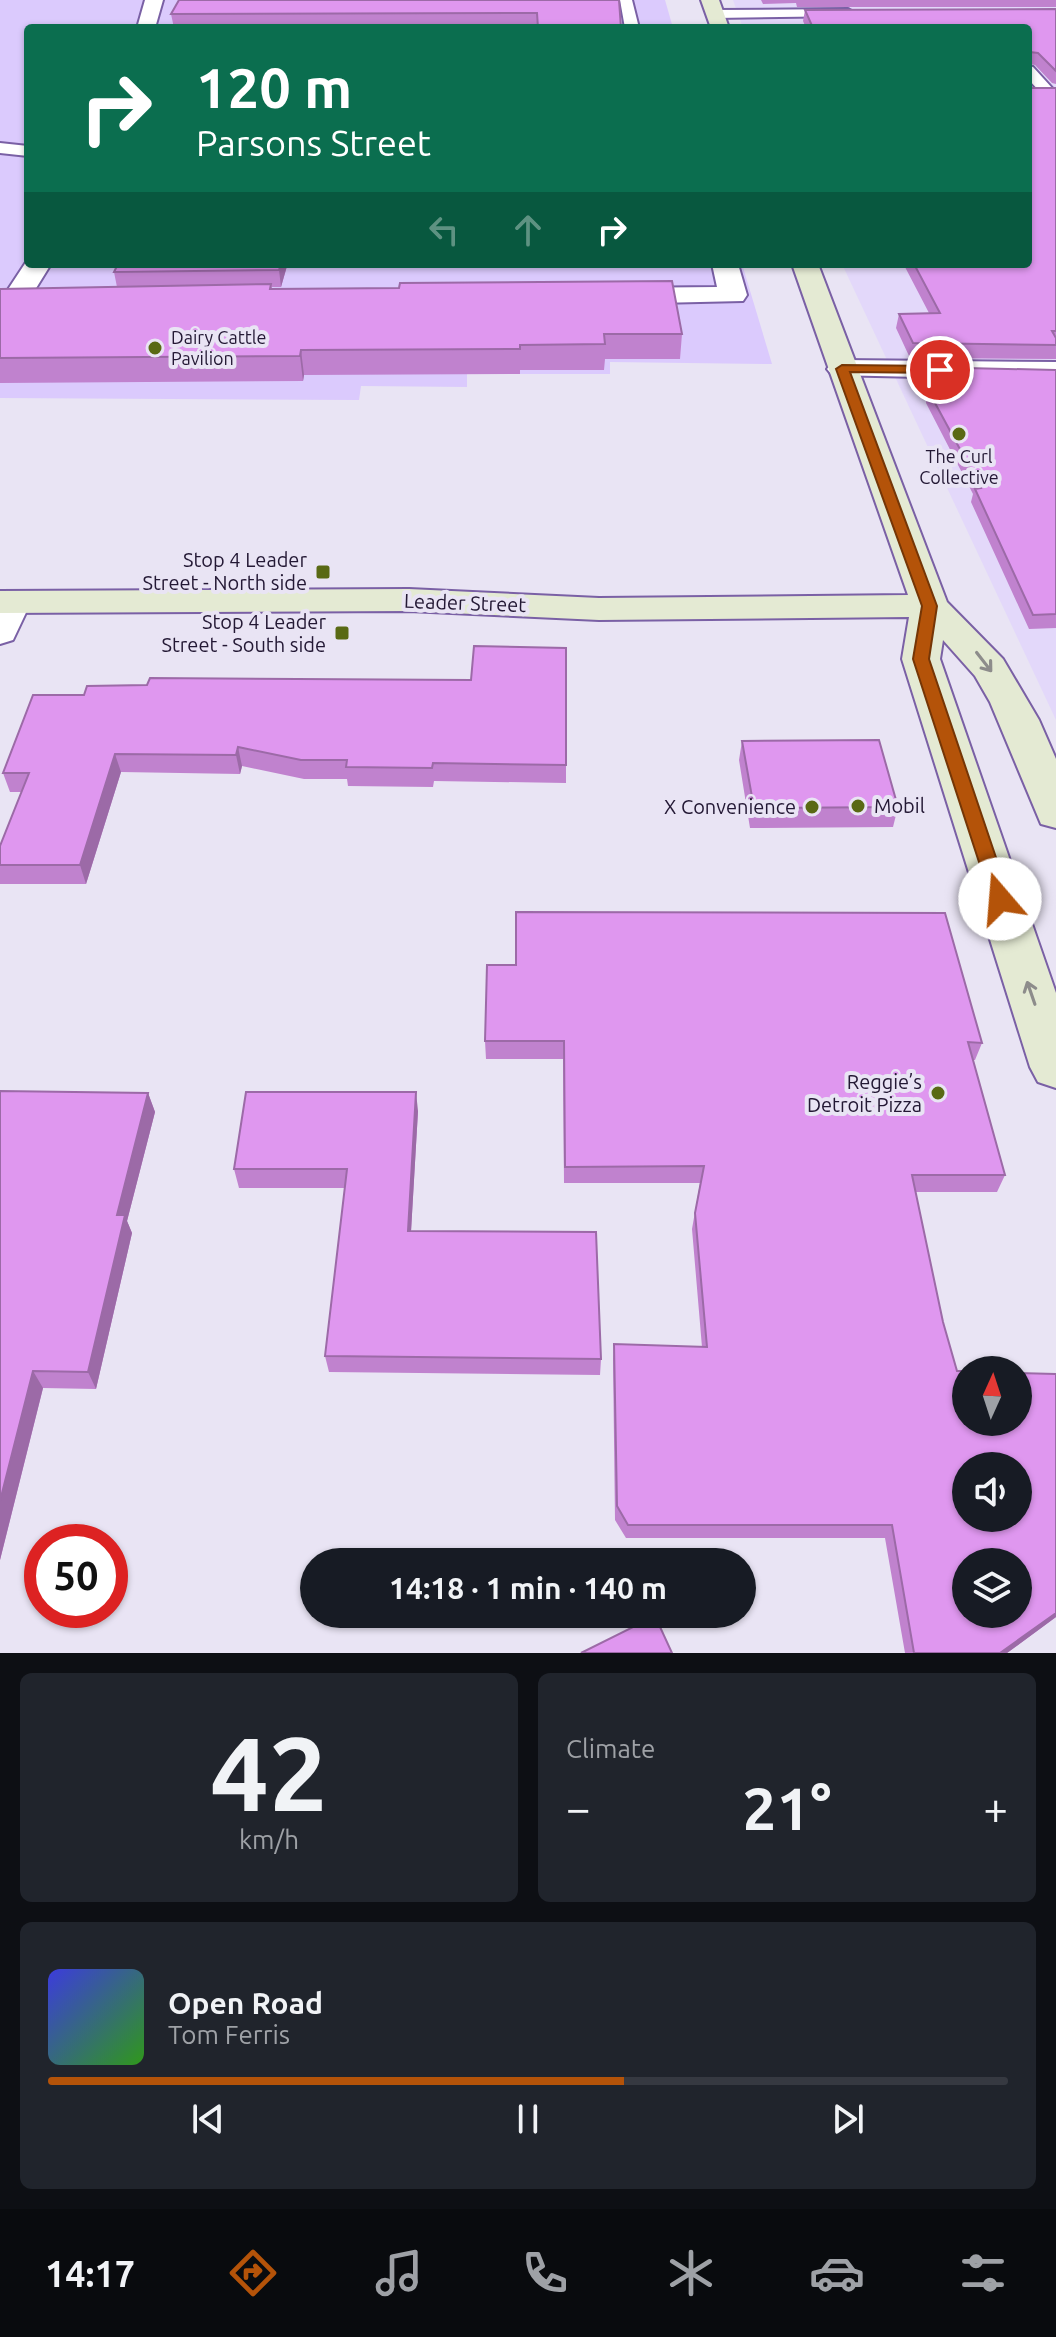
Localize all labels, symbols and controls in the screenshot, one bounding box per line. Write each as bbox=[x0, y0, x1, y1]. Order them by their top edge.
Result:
icon: right bbox=[64, 56, 168, 160]
text: 120 m bbox=[196, 56, 352, 119]
text: Parsons Street bbox=[196, 122, 431, 163]
icon: left bbox=[422, 208, 466, 252]
icon: ahead bbox=[506, 208, 550, 252]
icon: right bbox=[590, 208, 634, 252]
place label: Dairy Cattle Pavilion bbox=[171, 327, 266, 368]
pin bbox=[906, 336, 974, 404]
marker: Dairy Cattle Pavilion bbox=[146, 339, 164, 357]
icon: arrive bbox=[918, 348, 962, 392]
marker: The Curl Collective bbox=[950, 425, 968, 443]
place label: The Curl Collective bbox=[919, 446, 999, 487]
place label: Stop 4 Leader Street - North side bbox=[143, 548, 307, 594]
marker: Stop 4 Leader Street - North side bbox=[314, 563, 332, 581]
street label: Leader Street bbox=[404, 589, 527, 616]
place label: Stop 4 Leader Street - South side bbox=[161, 610, 326, 656]
marker: Stop 4 Leader Street - South side bbox=[333, 624, 351, 642]
one-way arrow bbox=[975, 651, 992, 672]
place label: Mobil bbox=[874, 794, 925, 817]
place label: X Convenience bbox=[664, 795, 796, 818]
marker: Mobil bbox=[849, 797, 867, 815]
marker: X Convenience bbox=[803, 798, 821, 816]
position arrow bbox=[958, 857, 1042, 941]
one-way arrow bbox=[1022, 981, 1037, 1006]
place label: Reggie’s Detroit Pizza bbox=[807, 1070, 922, 1116]
marker: Reggie’s Detroit Pizza bbox=[929, 1084, 947, 1102]
north arrow bbox=[952, 1356, 1032, 1436]
map controls bbox=[952, 1356, 1032, 1628]
button: sound bbox=[952, 1452, 1032, 1532]
speed limit sign: 50 bbox=[24, 1524, 128, 1628]
button: layers bbox=[952, 1548, 1032, 1628]
text: 14:18 · 1 min · 140 m bbox=[389, 1571, 667, 1605]
text: 42 bbox=[210, 1714, 328, 1831]
text: Climate bbox=[566, 1734, 655, 1763]
text: 21° bbox=[743, 1774, 831, 1841]
text: − bbox=[566, 1783, 591, 1832]
text: + bbox=[983, 1783, 1008, 1832]
text: km/h bbox=[239, 1825, 299, 1854]
text: Open Road bbox=[168, 1986, 323, 2020]
text: Tom Ferris bbox=[168, 2020, 290, 2049]
icon: previous bbox=[186, 2097, 230, 2141]
icon: pause bbox=[506, 2097, 550, 2141]
icon: next bbox=[826, 2097, 870, 2141]
icon: directions bbox=[225, 2245, 281, 2301]
icon: music bbox=[371, 2245, 427, 2301]
icon: phone bbox=[517, 2245, 573, 2301]
icon: climate bbox=[663, 2245, 719, 2301]
icon: car bbox=[809, 2245, 865, 2301]
icon: filters bbox=[955, 2245, 1011, 2301]
text: 14:17 bbox=[45, 2253, 135, 2294]

